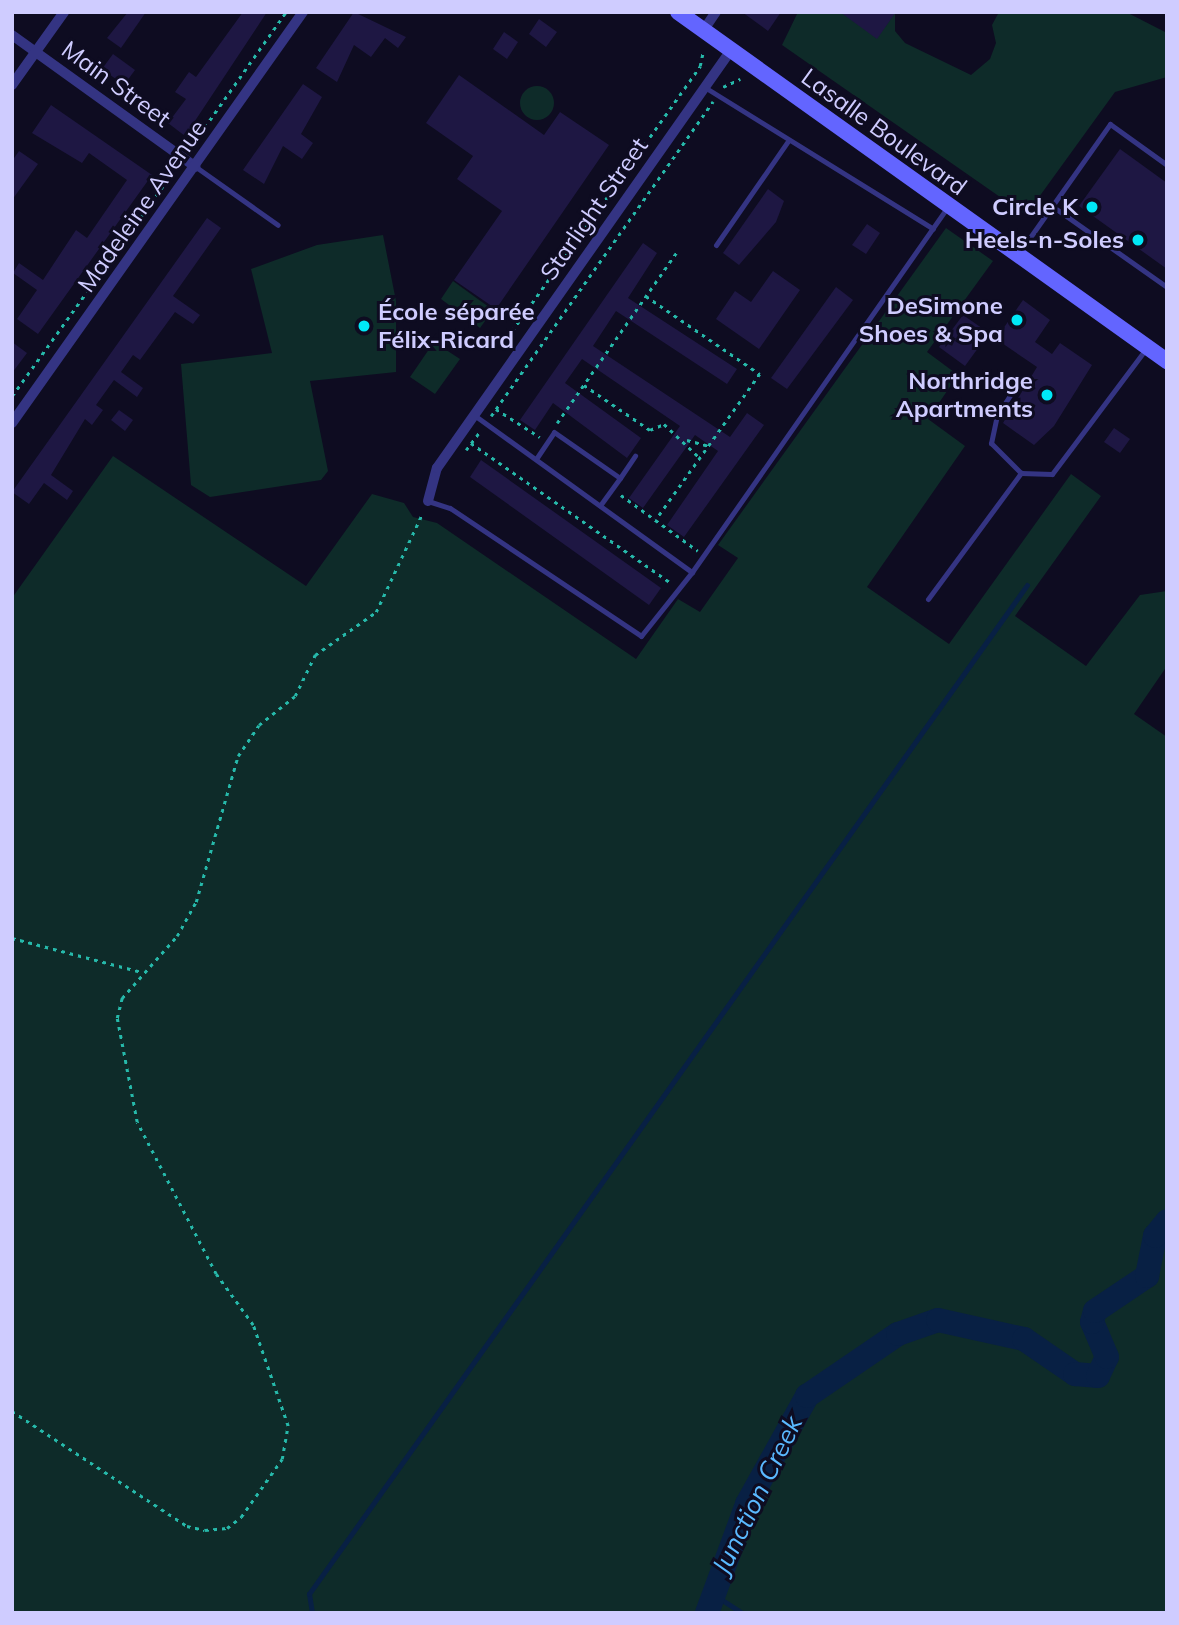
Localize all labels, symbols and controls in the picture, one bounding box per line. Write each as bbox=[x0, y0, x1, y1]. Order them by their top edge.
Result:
street label: Main Street bbox=[56, 35, 176, 133]
street label: Lasalle Boulevard bbox=[796, 62, 972, 202]
street label: Madeleine Avenue bbox=[72, 114, 212, 298]
street label: Starlight Street bbox=[534, 132, 654, 286]
place label: Circle K bbox=[992, 193, 1078, 221]
marker: Circle K bbox=[1084, 199, 1100, 215]
place label: Heels-n-Soles bbox=[965, 226, 1124, 254]
marker: Heels-n-Soles bbox=[1130, 232, 1146, 248]
place label: DeSimone Shoes & Spa bbox=[859, 292, 1003, 348]
place label: École séparée Félix-Ricard bbox=[378, 298, 535, 354]
marker: DeSimone Shoes & Spa bbox=[1009, 312, 1025, 328]
marker: École séparée Félix-Ricard bbox=[356, 318, 372, 334]
place label: Northridge Apartments bbox=[896, 367, 1033, 423]
marker: Northridge Apartments bbox=[1039, 387, 1055, 403]
water label: Junction Creek bbox=[705, 1411, 809, 1579]

